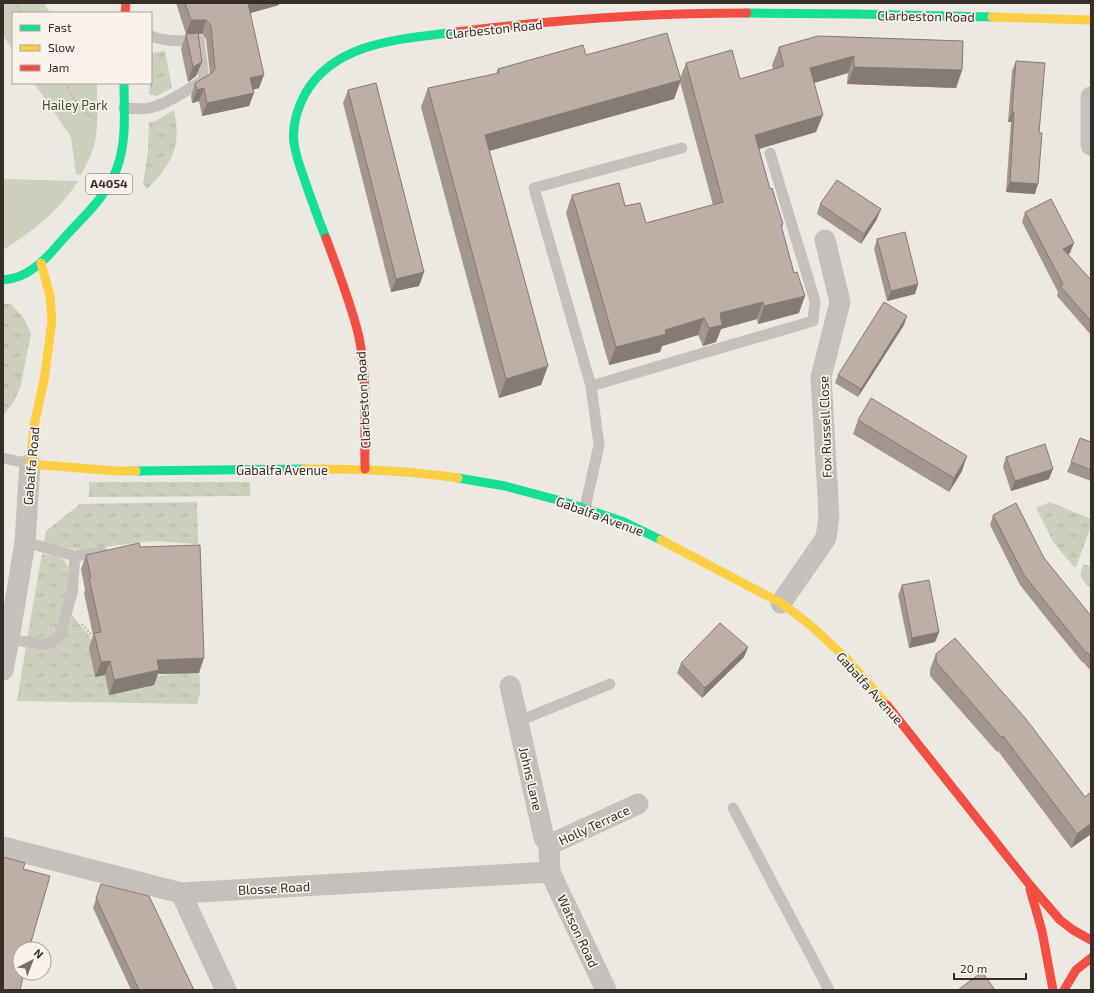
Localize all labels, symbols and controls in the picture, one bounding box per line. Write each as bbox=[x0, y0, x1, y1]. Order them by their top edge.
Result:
street label: Clarbeston Road bbox=[877, 7, 975, 25]
legend bbox=[12, 12, 152, 84]
street label: Clarbeston Road bbox=[445, 16, 543, 42]
text: Fast bbox=[48, 20, 72, 34]
text: Slow bbox=[48, 40, 75, 54]
text: Jam bbox=[48, 60, 69, 74]
park label: Hailey Park bbox=[42, 97, 108, 113]
road number: A4054 bbox=[86, 174, 132, 194]
street label: Clarbeston Road bbox=[352, 351, 374, 449]
street label: Fox Russell Close bbox=[815, 376, 835, 478]
street label: Gabalfa Road bbox=[20, 426, 42, 506]
street label: Gabalfa Avenue bbox=[236, 462, 328, 478]
street label: Gabalfa Avenue bbox=[554, 493, 646, 539]
street label: Gabalfa Avenue bbox=[833, 649, 907, 728]
street label: Johns Lane bbox=[516, 746, 546, 812]
street label: Holly Terrace bbox=[556, 802, 632, 848]
street label: Blosse Road bbox=[237, 878, 311, 898]
street label: Watson Road bbox=[554, 892, 602, 970]
north arrow bbox=[12, 941, 52, 981]
text: N bbox=[32, 946, 46, 961]
scale bar bbox=[954, 955, 1026, 981]
text: 20 m bbox=[960, 961, 987, 975]

